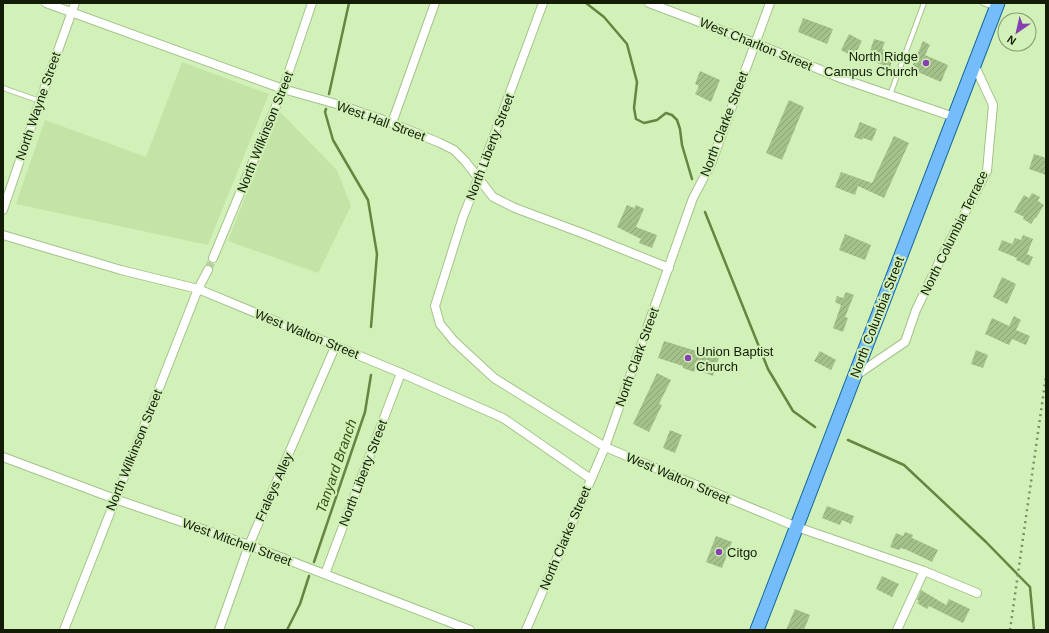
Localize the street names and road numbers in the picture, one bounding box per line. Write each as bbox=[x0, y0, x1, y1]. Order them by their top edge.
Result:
street label: West Charlton Street bbox=[697, 14, 815, 74]
street label: North Wayne Street bbox=[12, 49, 64, 162]
street label: North Wilkinson Street bbox=[234, 69, 296, 195]
street label: North Clarke Street bbox=[697, 69, 751, 179]
street label: North Liberty Street bbox=[463, 91, 517, 202]
street label: West Hall Street bbox=[334, 98, 428, 144]
street label: North Columbia Terrace bbox=[917, 168, 991, 298]
street label: North Columbia Street bbox=[847, 254, 907, 380]
street label: North Clark Street bbox=[612, 305, 662, 408]
street label: West Walton Street bbox=[253, 306, 362, 362]
street label: North Wilkinson Street bbox=[103, 387, 165, 513]
street label: North Liberty Street bbox=[336, 417, 390, 528]
street label: West Walton Street bbox=[624, 449, 732, 507]
street label: Fraleys Alley bbox=[252, 450, 296, 524]
street label: North Clarke Street bbox=[536, 484, 594, 592]
street label: West Mitchell Street bbox=[180, 515, 294, 569]

